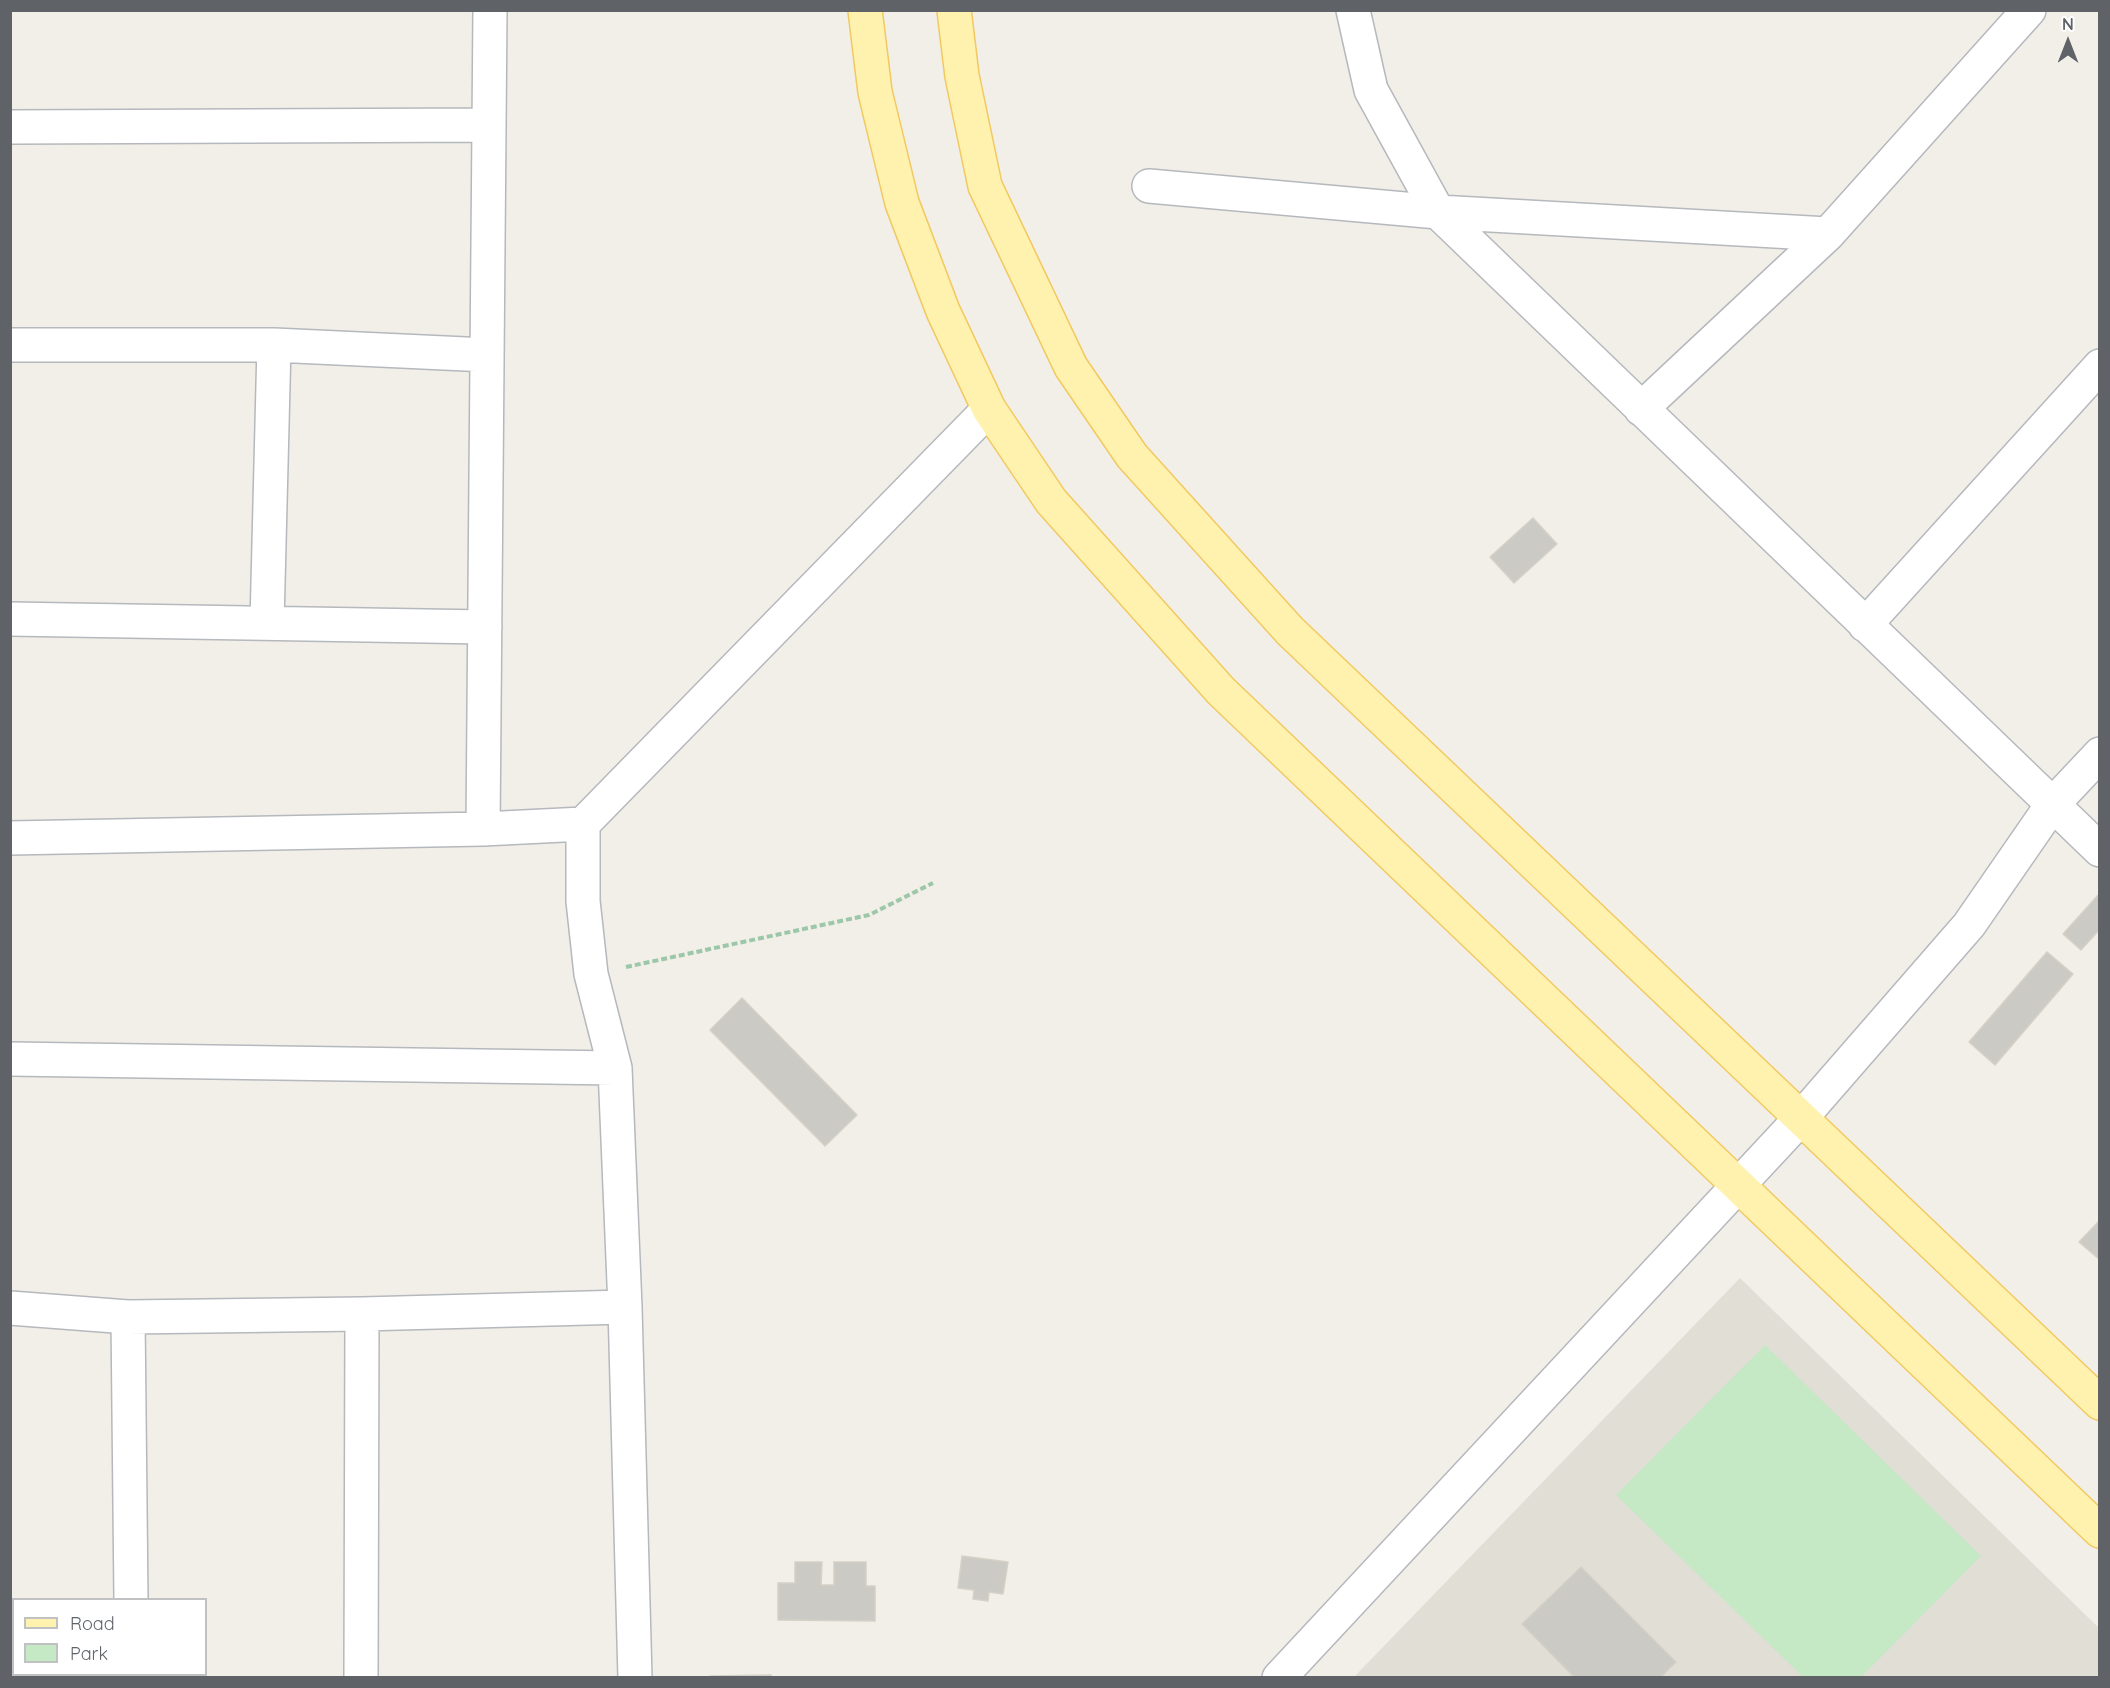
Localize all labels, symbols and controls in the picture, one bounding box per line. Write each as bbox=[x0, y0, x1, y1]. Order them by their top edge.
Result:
north arrow bbox=[2038, 12, 2098, 72]
text: N bbox=[2062, 14, 2074, 34]
legend bbox=[12, 1598, 207, 1676]
text: Road bbox=[70, 1612, 115, 1635]
text: Park bbox=[70, 1642, 108, 1665]

